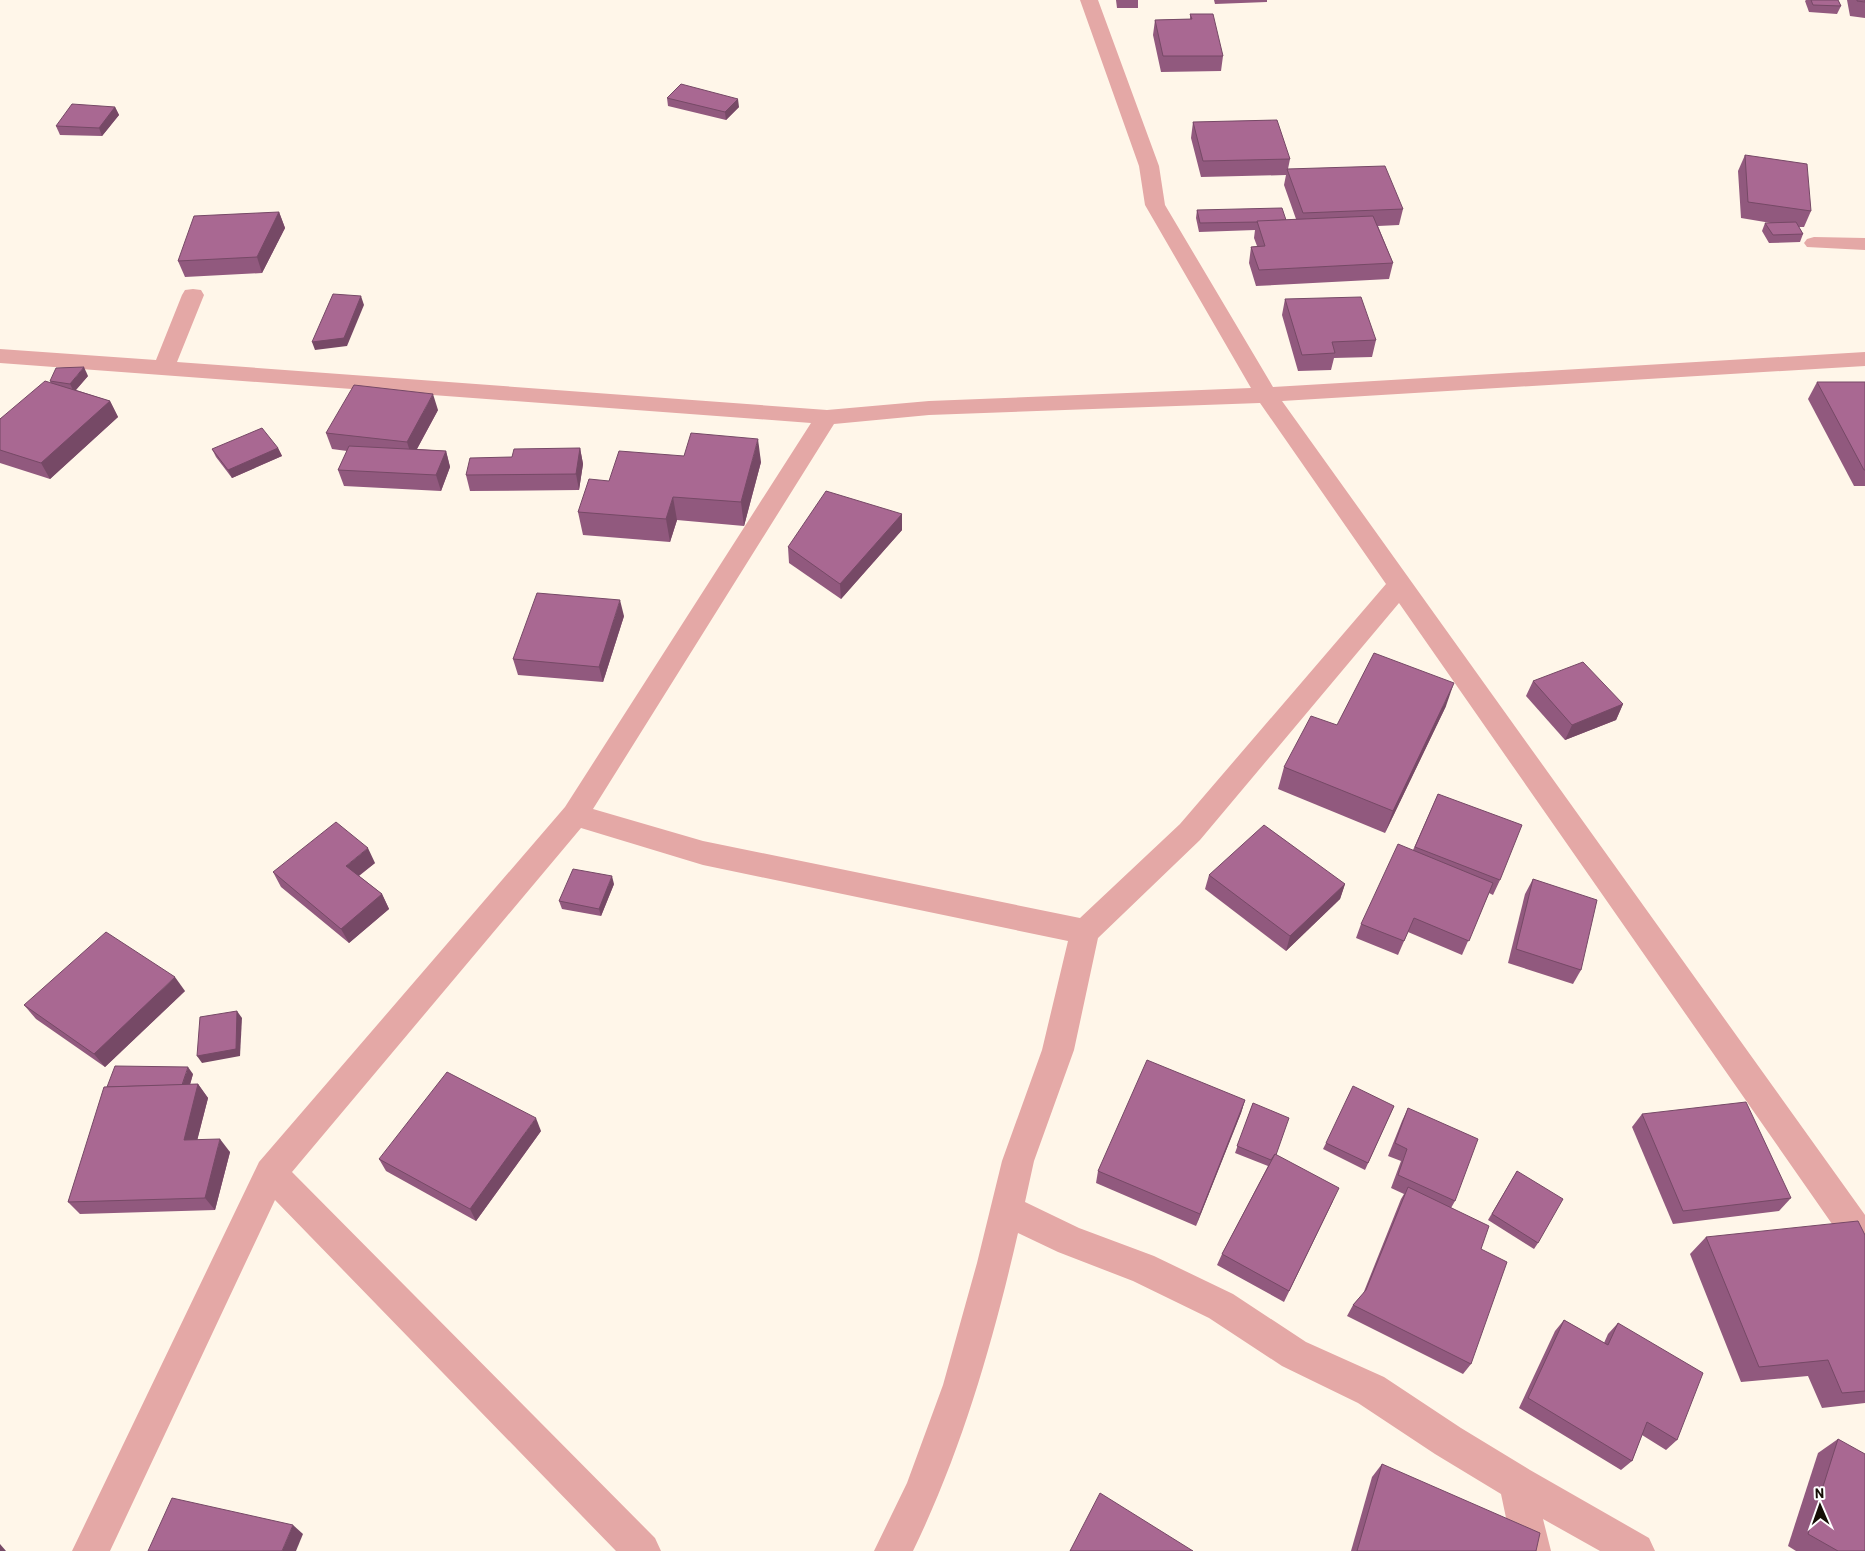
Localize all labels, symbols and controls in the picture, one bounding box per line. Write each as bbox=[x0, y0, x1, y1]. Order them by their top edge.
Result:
north arrow bbox=[1795, 1481, 1845, 1531]
text: N bbox=[1815, 1484, 1824, 1501]

